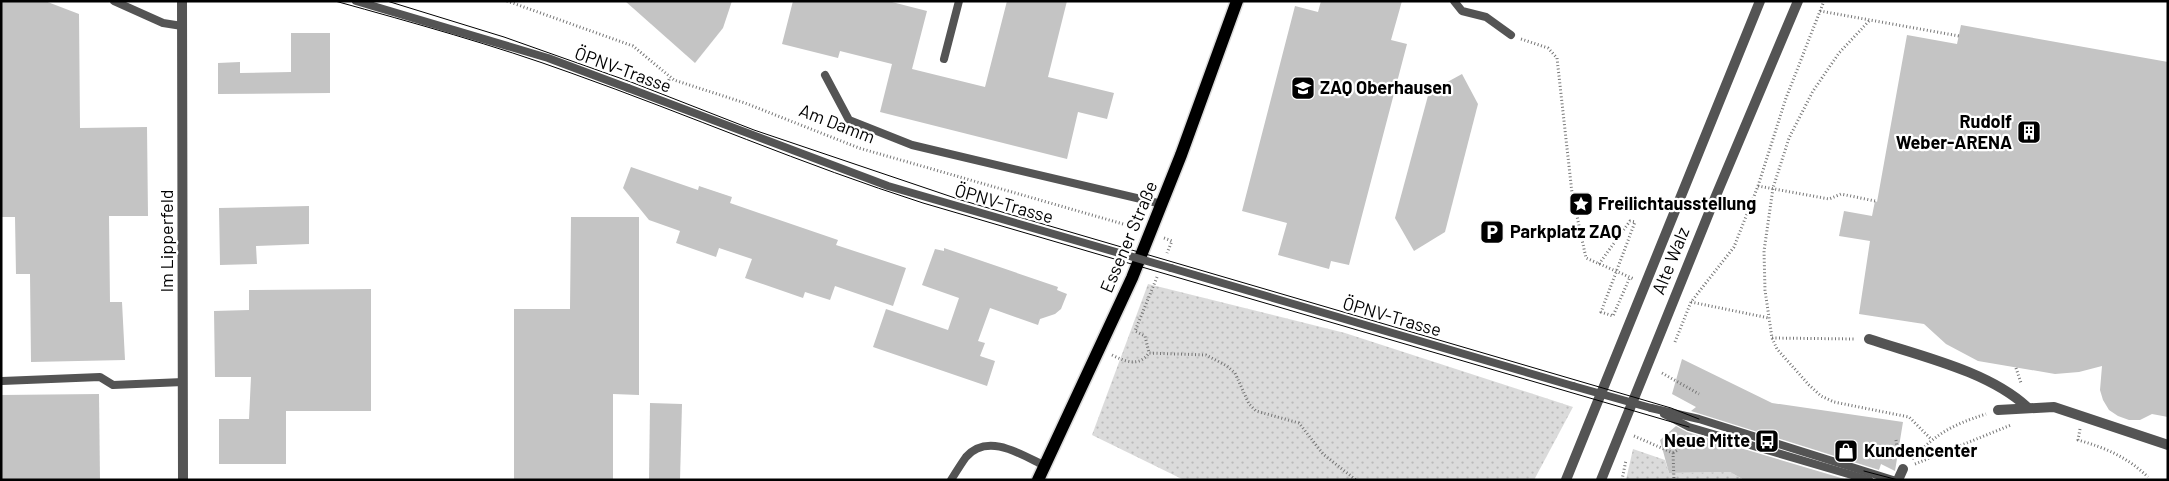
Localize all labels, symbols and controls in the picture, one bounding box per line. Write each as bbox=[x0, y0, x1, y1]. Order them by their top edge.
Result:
street label: ÖPNV-Trasse bbox=[572, 41, 675, 97]
school or university icon: ZAQ Oberhausen bbox=[1290, 75, 1316, 101]
place label: ZAQ Oberhausen bbox=[1320, 76, 1452, 98]
street label: Am Damm bbox=[796, 99, 878, 148]
place label: Rudolf Weber-ARENA bbox=[1896, 110, 2012, 153]
building icon: Rudolf Weber-ARENA bbox=[2016, 119, 2042, 145]
street label: Essener Straße bbox=[1095, 177, 1162, 296]
street label: ÖPNV-Trasse bbox=[952, 178, 1056, 228]
street label: Im Lipperfeld bbox=[155, 189, 177, 293]
place icon: Freilichtausstellung bbox=[1568, 191, 1594, 217]
place label: Freilichtausstellung bbox=[1598, 192, 1756, 214]
parking icon: Parkplatz ZAQ bbox=[1479, 219, 1505, 245]
place label: Parkplatz ZAQ bbox=[1510, 220, 1622, 242]
street label: Alte Walz bbox=[1647, 224, 1694, 298]
street label: ÖPNV-Trasse bbox=[1340, 291, 1444, 341]
bus stop icon: Neue Mitte bbox=[1754, 428, 1780, 454]
place label: Neue Mitte bbox=[1664, 429, 1750, 451]
shop icon: Kundencenter bbox=[1833, 438, 1859, 464]
place label: Kundencenter bbox=[1864, 439, 1977, 461]

